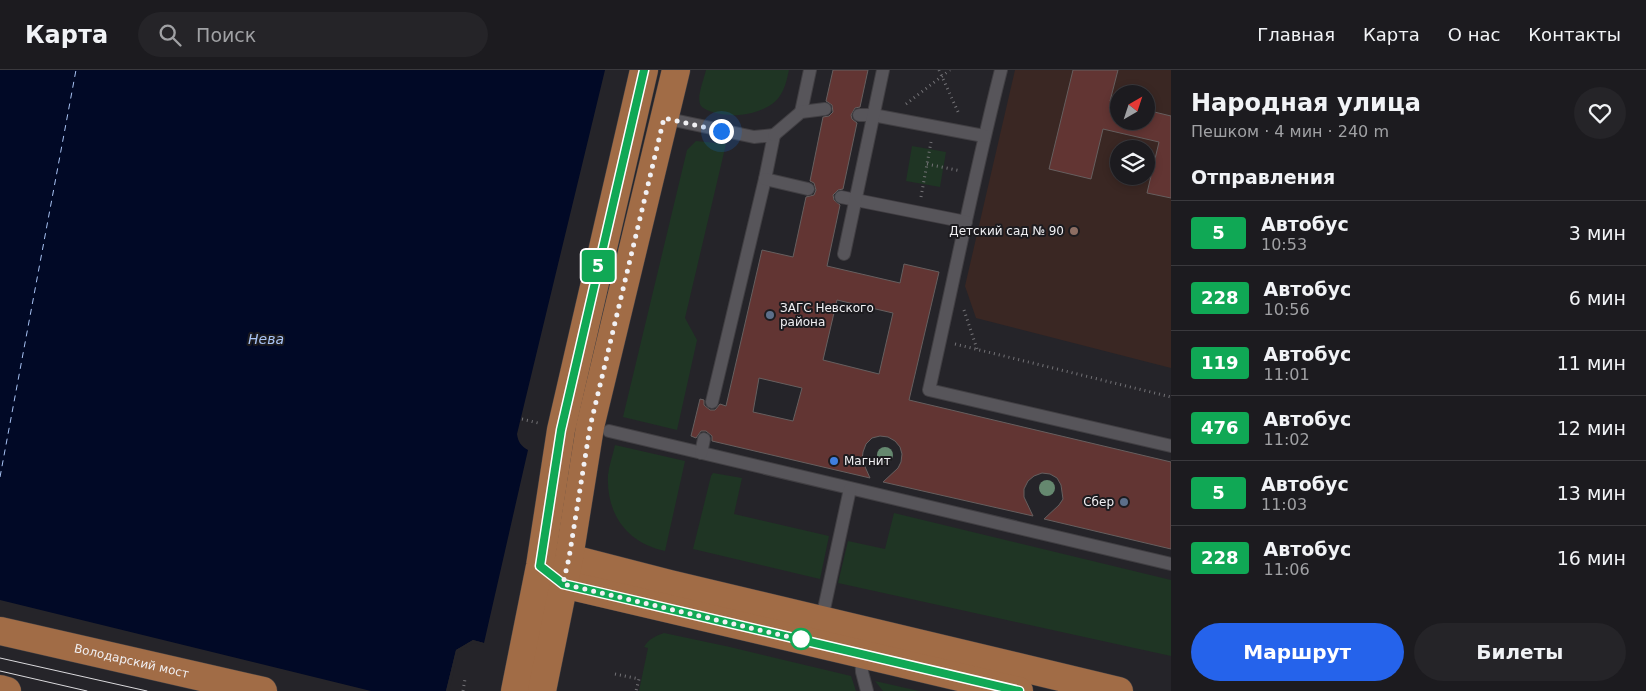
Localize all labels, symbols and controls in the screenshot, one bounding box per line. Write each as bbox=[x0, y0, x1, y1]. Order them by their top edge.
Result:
search box bbox=[138, 12, 488, 57]
text: Карта bbox=[25, 21, 108, 49]
icon: search bbox=[156, 21, 184, 49]
text: Поиск bbox=[196, 24, 256, 46]
text: Главная bbox=[1257, 24, 1335, 45]
text: Карта bbox=[1363, 24, 1420, 45]
text: О нас bbox=[1448, 24, 1500, 45]
text: Контакты bbox=[1528, 24, 1621, 45]
north arrow bbox=[1110, 85, 1155, 130]
map controls bbox=[1110, 85, 1155, 185]
button: heart bbox=[1574, 87, 1626, 139]
text: Народная улица bbox=[1191, 89, 1421, 117]
your location bbox=[709, 119, 734, 144]
text: Пешком · 4 мин · 240 m bbox=[1191, 122, 1389, 141]
button: layers bbox=[1110, 140, 1155, 185]
text: Отправления bbox=[1191, 166, 1335, 188]
text: Автобус bbox=[1261, 213, 1349, 235]
text: 5 bbox=[1212, 222, 1225, 243]
text: 3 мин bbox=[1569, 222, 1626, 244]
place label: Детский сад № 90 bbox=[949, 224, 1064, 238]
marker: Детский сад № 90 bbox=[1068, 225, 1080, 237]
text: 10:53 bbox=[1261, 235, 1307, 254]
line badge: 5 bbox=[582, 250, 614, 282]
text: 5 bbox=[592, 255, 604, 276]
text: Автобус bbox=[1264, 278, 1351, 300]
text: 228 bbox=[1201, 287, 1239, 308]
text: 6 мин bbox=[1569, 287, 1626, 309]
text: 10:56 bbox=[1264, 300, 1310, 319]
place label: ЗАГС Невского района bbox=[780, 301, 874, 329]
marker: ЗАГС Невского района bbox=[764, 309, 776, 321]
water label: Нева bbox=[248, 331, 284, 347]
text: Автобус bbox=[1264, 343, 1351, 365]
text: 119 bbox=[1201, 352, 1239, 373]
text: 11 мин bbox=[1557, 352, 1626, 374]
text: 11:01 bbox=[1264, 365, 1310, 384]
text: Автобус bbox=[1264, 408, 1351, 430]
text: 476 bbox=[1201, 417, 1239, 438]
text: 12 мин bbox=[1557, 417, 1626, 439]
text: 11:02 bbox=[1264, 430, 1310, 449]
place label: Магнит bbox=[844, 454, 891, 468]
marker: Магнит bbox=[828, 455, 840, 467]
text: Автобус bbox=[1261, 473, 1349, 495]
text: 5 bbox=[1212, 482, 1225, 503]
text: 13 мин bbox=[1557, 482, 1626, 504]
place label: Сбер bbox=[1083, 495, 1114, 509]
text: 11:03 bbox=[1261, 495, 1307, 514]
marker: Сбер bbox=[1118, 496, 1130, 508]
text: Автобус bbox=[1264, 538, 1351, 560]
text: 228 bbox=[1201, 547, 1239, 568]
text: 16 мин bbox=[1557, 547, 1626, 569]
text: 11:06 bbox=[1264, 560, 1310, 579]
button: Маршрут bbox=[1191, 623, 1404, 681]
button: Билеты bbox=[1414, 623, 1626, 681]
unlabelled marker bbox=[790, 628, 812, 650]
street label: Володарский мост bbox=[73, 641, 190, 681]

